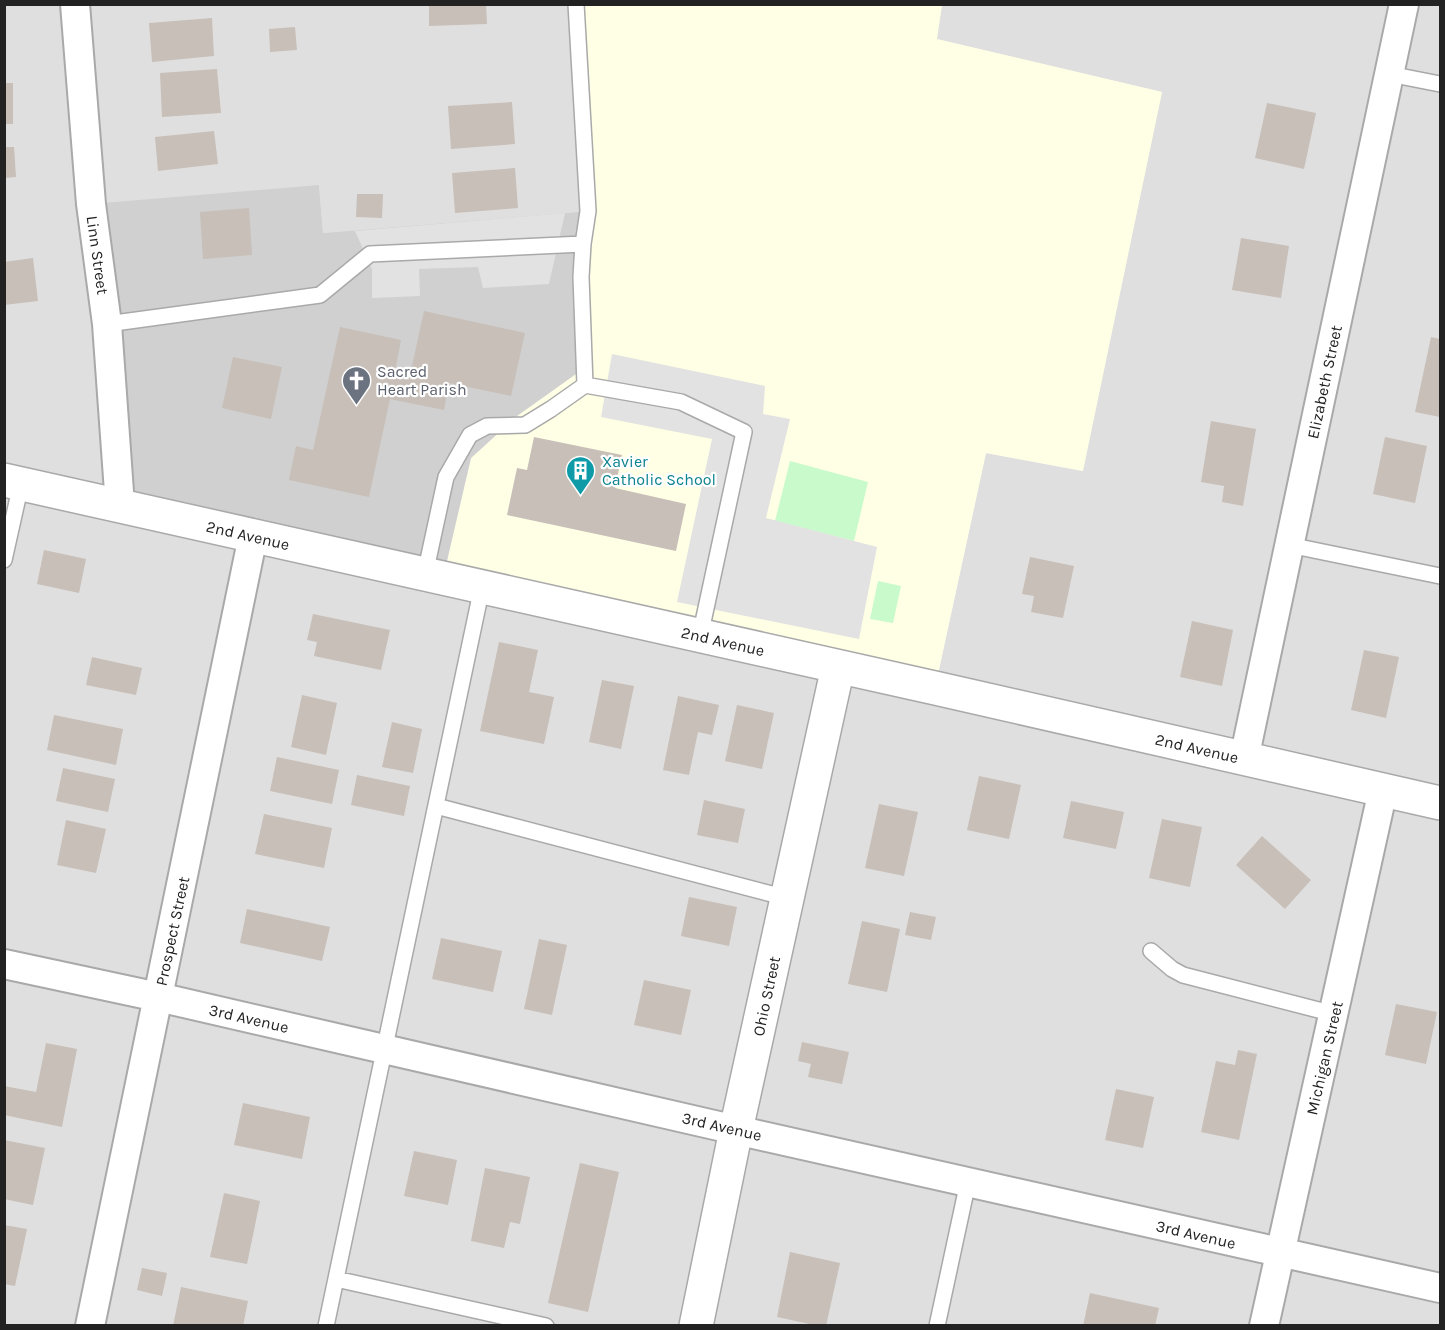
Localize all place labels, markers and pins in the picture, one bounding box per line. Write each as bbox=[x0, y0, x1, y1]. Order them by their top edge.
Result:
place label: Sacred Heart Parish bbox=[377, 362, 467, 399]
church icon: Sacred Heart Parish bbox=[340, 364, 372, 406]
place label: Xavier Catholic School bbox=[602, 452, 716, 489]
building icon: Xavier Catholic School bbox=[565, 454, 597, 496]

